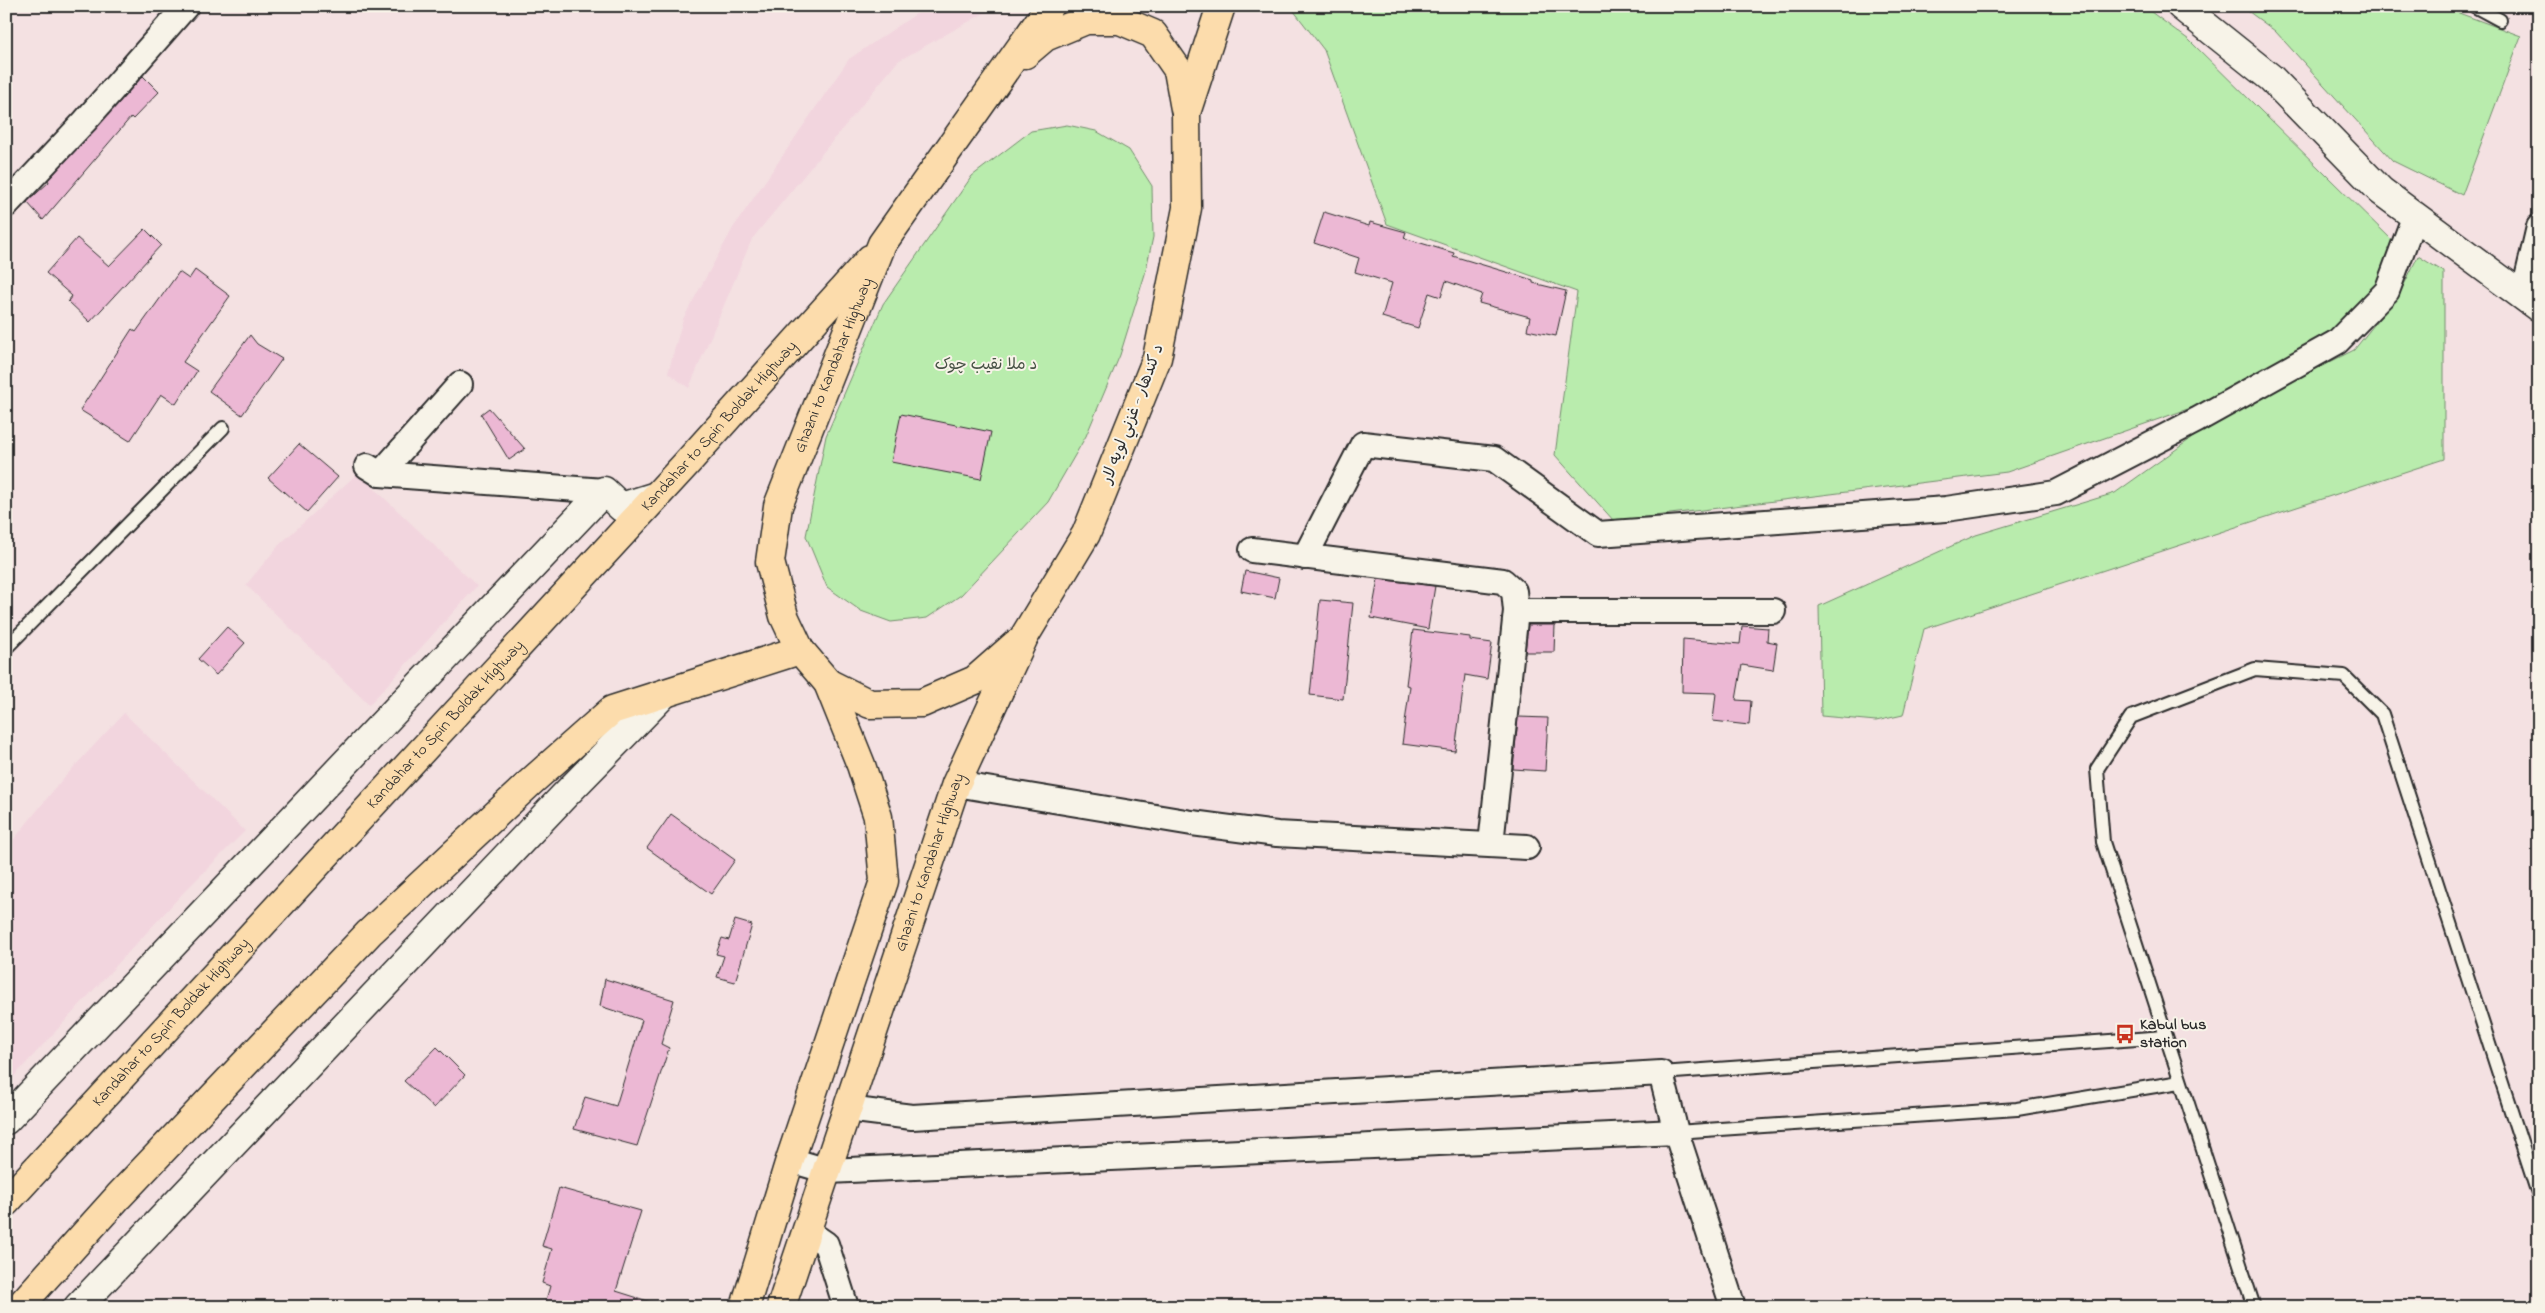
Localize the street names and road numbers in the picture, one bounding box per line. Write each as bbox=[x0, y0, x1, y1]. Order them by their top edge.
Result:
street label: Ghazni to Kandahar Highway bbox=[788, 274, 880, 457]
street label: Kandahar to Spin Boldak Highway bbox=[636, 335, 803, 517]
street label: د کندهار - غزني لويه لار bbox=[1095, 341, 1172, 489]
street label: Kandahar to Spin Boldak Highway bbox=[361, 634, 530, 815]
street label: Ghazni to Kandahar Highway bbox=[889, 769, 972, 955]
street label: Kandahar to Spin Boldak Highway bbox=[87, 932, 256, 1113]

